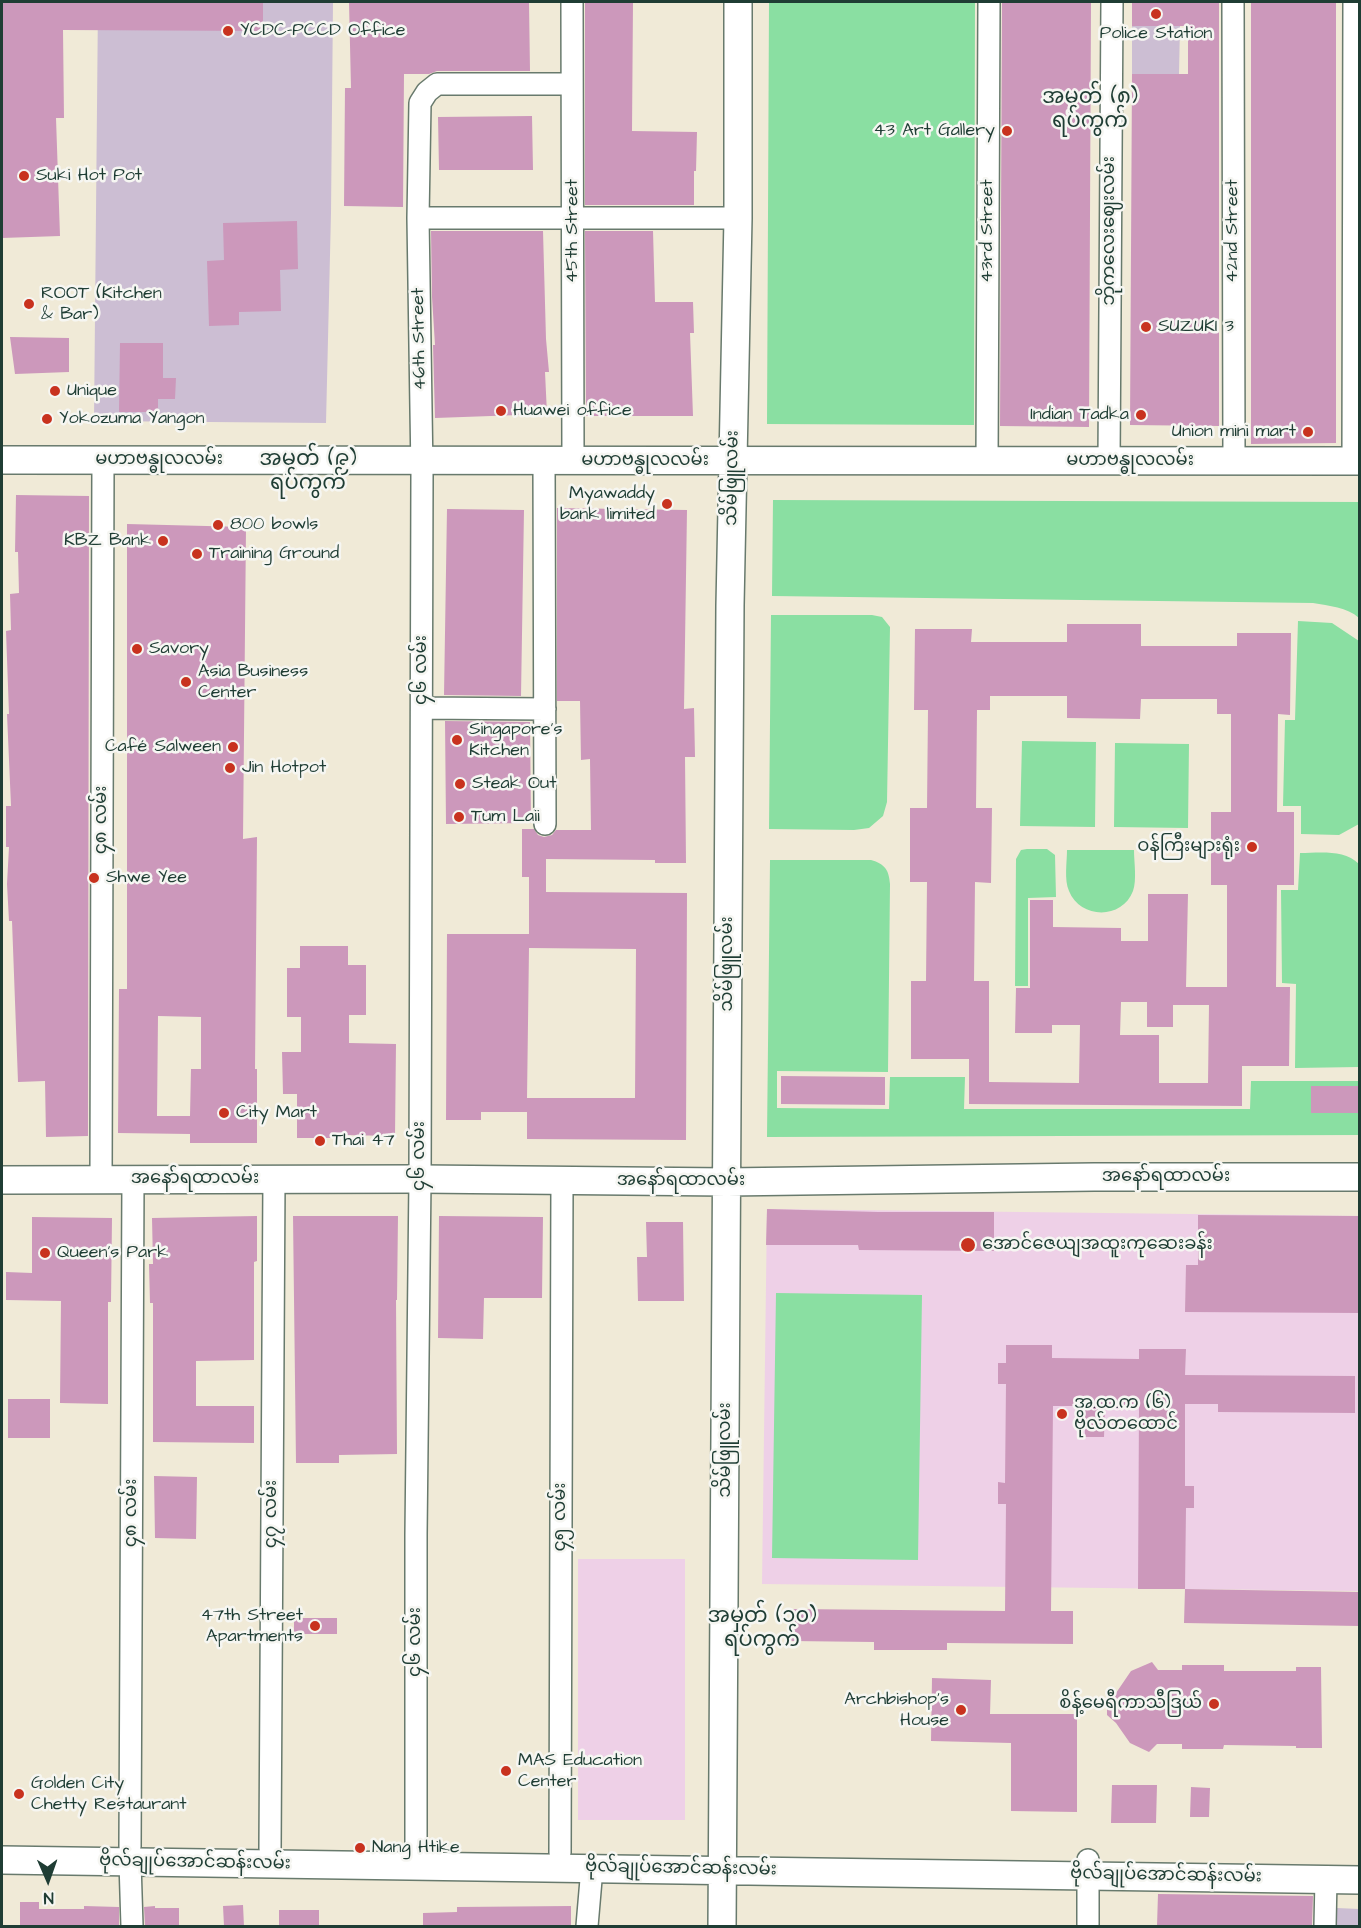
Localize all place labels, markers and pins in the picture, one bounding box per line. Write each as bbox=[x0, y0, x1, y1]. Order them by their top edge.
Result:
marker: Police Station bbox=[1149, 7, 1163, 21]
place label: YCDC-PCCD Office bbox=[240, 20, 405, 42]
place label: Police Station bbox=[1100, 23, 1212, 45]
marker: YCDC-PCCD Office bbox=[221, 24, 235, 38]
place label: 43 Art Gallery bbox=[874, 120, 995, 142]
marker: 43 Art Gallery bbox=[1000, 124, 1014, 138]
place label: Suki Hot Pot bbox=[36, 165, 142, 187]
marker: Suki Hot Pot bbox=[17, 169, 31, 183]
place label: ROOT (Kitchen & Bar) bbox=[41, 283, 162, 326]
marker: ROOT (Kitchen & Bar) bbox=[22, 297, 36, 311]
place label: SUZUKI 3 bbox=[1158, 316, 1234, 338]
marker: SUZUKI 3 bbox=[1139, 320, 1153, 334]
place label: Unique bbox=[67, 380, 117, 402]
marker: Unique bbox=[48, 384, 62, 398]
place label: Huawei office bbox=[513, 400, 632, 422]
marker: Huawei office bbox=[494, 404, 508, 418]
place label: Indian Tadka bbox=[1030, 404, 1129, 426]
place label: Yokozuma Yangon bbox=[59, 408, 205, 430]
marker: Indian Tadka bbox=[1134, 408, 1148, 422]
marker: Yokozuma Yangon bbox=[40, 412, 54, 426]
place label: Union mini mart bbox=[1172, 421, 1296, 443]
marker: Union mini mart bbox=[1301, 425, 1315, 439]
place label: Myawaddy bank limited bbox=[560, 483, 655, 526]
marker: Myawaddy bank limited bbox=[660, 497, 674, 511]
place label: 800 bowls bbox=[230, 514, 318, 536]
marker: 800 bowls bbox=[211, 518, 225, 532]
place label: KBZ Bank bbox=[64, 530, 151, 552]
marker: KBZ Bank bbox=[156, 534, 170, 548]
place label: Training Ground bbox=[209, 543, 339, 565]
marker: Training Ground bbox=[190, 547, 204, 561]
place label: Savory bbox=[149, 638, 209, 660]
marker: Savory bbox=[130, 642, 144, 656]
place label: Asia Business Center bbox=[198, 661, 308, 704]
marker: Asia Business Center bbox=[179, 675, 193, 689]
place label: Singapore's Kitchen bbox=[469, 719, 562, 762]
marker: Singapore's Kitchen bbox=[450, 733, 464, 747]
place label: Café Salween bbox=[105, 736, 221, 758]
marker: Café Salween bbox=[226, 740, 240, 754]
place label: Jin Hotpot bbox=[242, 757, 326, 779]
marker: Jin Hotpot bbox=[223, 761, 237, 775]
place label: Steak Out bbox=[472, 773, 556, 795]
marker: Steak Out bbox=[453, 777, 467, 791]
place label: Tum Laii bbox=[471, 806, 540, 828]
marker: Tum Laii bbox=[452, 810, 466, 824]
place label: ဝန်ကြီးများရုံး bbox=[1137, 836, 1240, 858]
marker: ဝန်ကြီးများရုံး bbox=[1245, 840, 1259, 854]
place label: Shwe Yee bbox=[106, 867, 187, 889]
marker: Shwe Yee bbox=[87, 871, 101, 885]
place label: City Mart bbox=[236, 1102, 317, 1124]
marker: City Mart bbox=[217, 1106, 231, 1120]
place label: Thai 47 bbox=[332, 1130, 395, 1152]
marker: Thai 47 bbox=[313, 1134, 327, 1148]
place label: အောင်ဇေယျအထူးကုဆေးခန်း bbox=[982, 1234, 1213, 1256]
marker: အောင်ဇေယျအထူးကုဆေးခန်း bbox=[959, 1236, 977, 1254]
place label: Queen's Park bbox=[57, 1242, 168, 1264]
marker: Queen's Park bbox=[38, 1246, 52, 1260]
place label: အ.ထ.က (၆) ဗိုလ်တထောင် bbox=[1074, 1393, 1178, 1436]
marker: အ.ထ.က (၆) ဗိုလ်တထောင် bbox=[1055, 1407, 1069, 1421]
place label: 47th Street Apartments bbox=[201, 1605, 303, 1648]
marker: 47th Street Apartments bbox=[308, 1619, 322, 1633]
place label: Archbishop’s House bbox=[844, 1689, 949, 1732]
place label: စိန့်မေရီကာသီဒြယ် bbox=[1059, 1693, 1202, 1715]
marker: စိန့်မေရီကာသီဒြယ် bbox=[1207, 1697, 1221, 1711]
marker: Archbishop’s House bbox=[954, 1703, 968, 1717]
place label: MAS Education Center bbox=[518, 1750, 642, 1792]
marker: MAS Education Center bbox=[499, 1764, 513, 1778]
place label: Golden City Chetty Restaurant bbox=[31, 1773, 187, 1816]
marker: Golden City Chetty Restaurant bbox=[12, 1787, 26, 1801]
place label: Nang Htike bbox=[372, 1837, 460, 1859]
marker: Nang Htike bbox=[353, 1841, 367, 1855]

